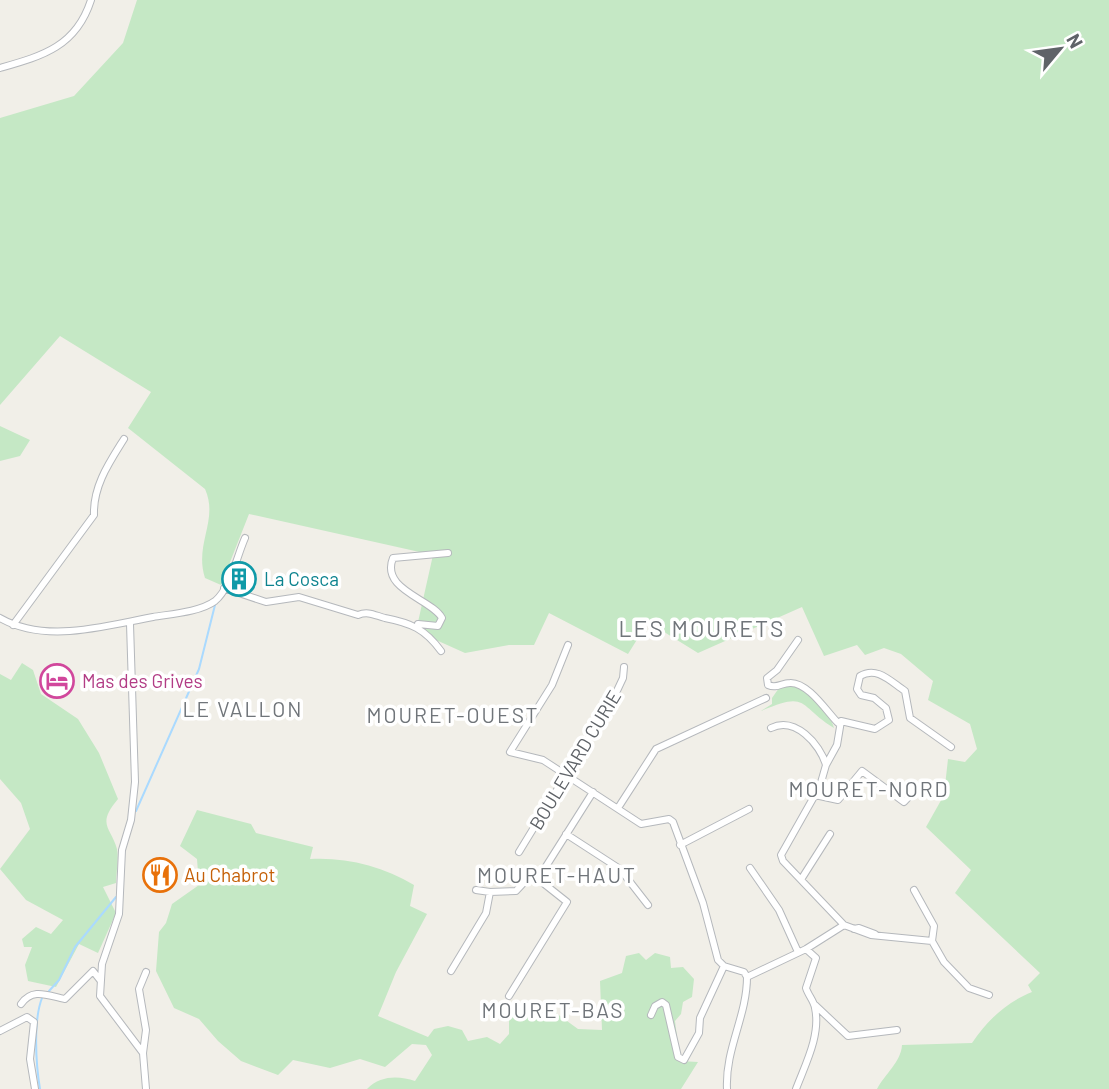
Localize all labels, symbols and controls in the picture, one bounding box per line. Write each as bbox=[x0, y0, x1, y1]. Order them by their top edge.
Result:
north arrow bbox=[1025, 14, 1095, 84]
text: N bbox=[1062, 29, 1088, 52]
building icon: La Cosca bbox=[220, 560, 258, 598]
place label: La Cosca bbox=[264, 567, 339, 590]
district label: LES MOURETS bbox=[618, 614, 786, 642]
hotel icon: Mas des Grives bbox=[38, 662, 76, 700]
place label: Mas des Grives bbox=[82, 669, 203, 692]
street label: BOULEVARD CURIE bbox=[524, 686, 625, 834]
district label: LE VALLON bbox=[182, 696, 304, 721]
district label: MOURET-OUEST bbox=[366, 702, 540, 727]
district label: MOURET-NORD bbox=[788, 776, 950, 801]
restaurant icon: Au Chabrot bbox=[141, 856, 179, 894]
district label: MOURET-HAUT bbox=[477, 862, 637, 887]
place label: Au Chabrot bbox=[184, 863, 275, 886]
district label: MOURET-BAS bbox=[482, 997, 624, 1022]

